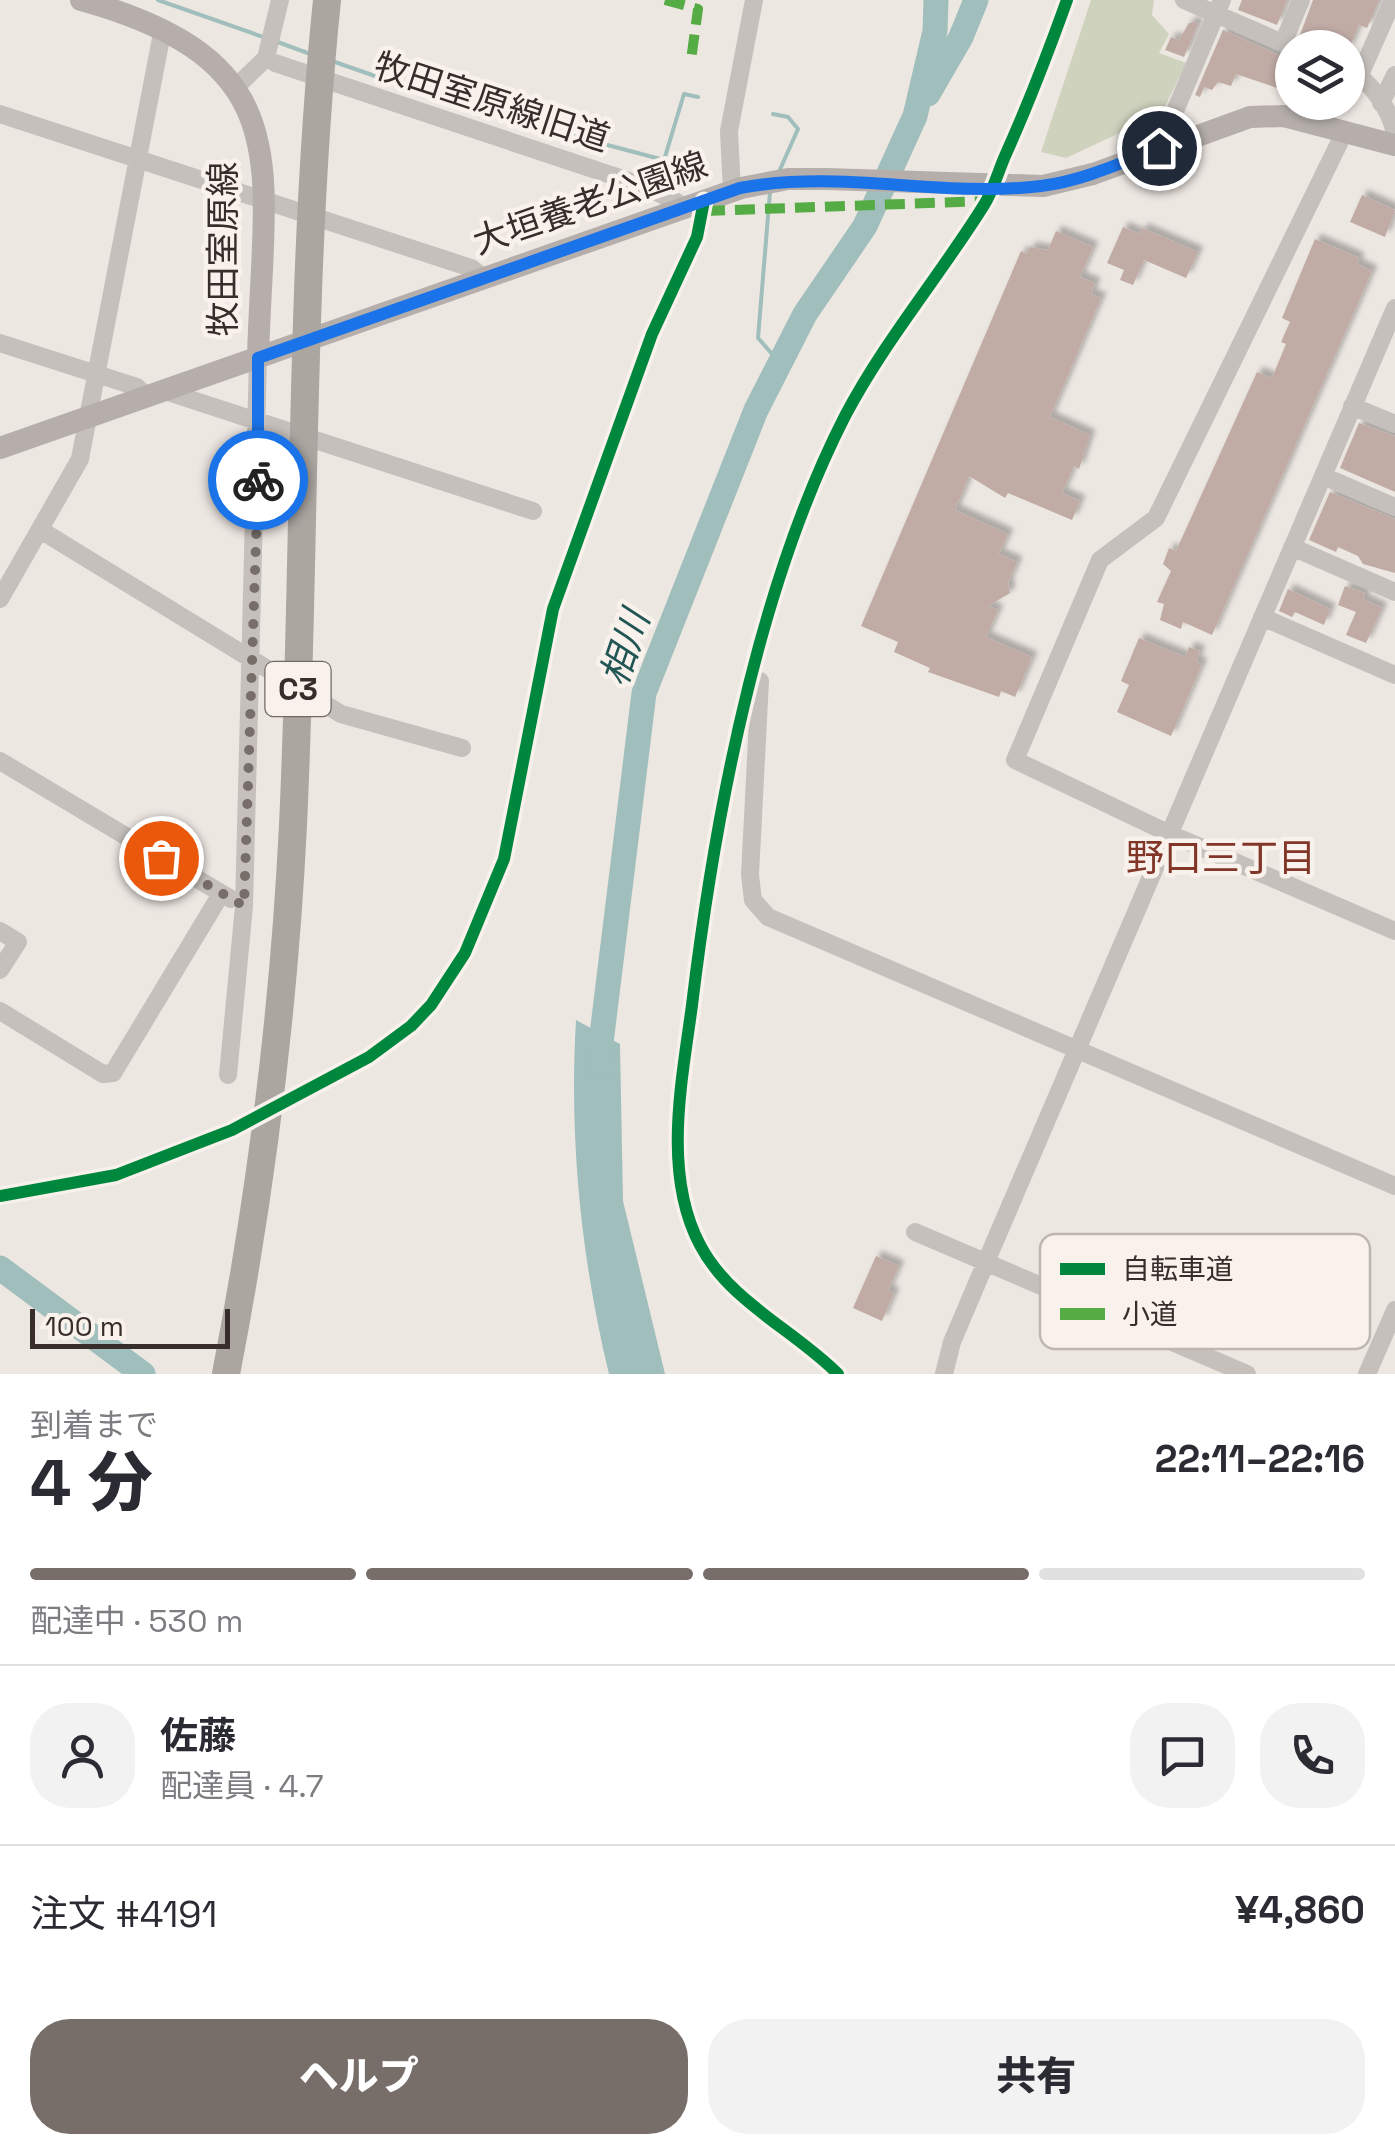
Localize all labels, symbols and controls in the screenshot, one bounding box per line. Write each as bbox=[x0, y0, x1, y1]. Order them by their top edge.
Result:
map controls bbox=[1275, 30, 1365, 120]
button: layers bbox=[1275, 30, 1365, 120]
street label: 牧田室原線旧道 bbox=[369, 43, 615, 161]
pin bbox=[1117, 106, 1202, 191]
icon: home bbox=[1132, 121, 1187, 176]
street label: 大垣養老公園線 bbox=[467, 142, 713, 264]
street label: 牧田室原線 bbox=[201, 161, 245, 337]
courier bbox=[208, 430, 308, 530]
icon: bike bbox=[231, 453, 286, 508]
water label: 相川 bbox=[590, 600, 661, 692]
road number: C3 bbox=[266, 662, 330, 716]
pin bbox=[119, 816, 204, 901]
icon: bag bbox=[134, 831, 189, 886]
district label: 野口三丁目 bbox=[1126, 834, 1316, 882]
legend bbox=[1040, 1234, 1370, 1349]
text: 自転車道 bbox=[1122, 1251, 1234, 1287]
text: 小道 bbox=[1122, 1296, 1178, 1332]
scale bar bbox=[30, 1304, 230, 1348]
text: 100 m bbox=[45, 1308, 124, 1344]
text: 到着まで bbox=[30, 1405, 158, 1445]
text: 22:11–22:16 bbox=[1155, 1435, 1365, 1483]
text: 4 分 bbox=[30, 1441, 153, 1524]
text: 配達中 · 530 m bbox=[30, 1601, 243, 1641]
button: person bbox=[30, 1703, 135, 1808]
button: chat bbox=[1130, 1703, 1235, 1808]
button: phone bbox=[1260, 1703, 1365, 1808]
text: 佐藤 bbox=[160, 1712, 236, 1760]
text: 配達員 · 4.7 bbox=[160, 1766, 323, 1806]
text: ¥4,860 bbox=[1235, 1886, 1365, 1934]
text: 注文 #4191 bbox=[30, 1890, 217, 1938]
button: ヘルプ bbox=[30, 2019, 688, 2134]
button: 共有 bbox=[708, 2019, 1365, 2134]

